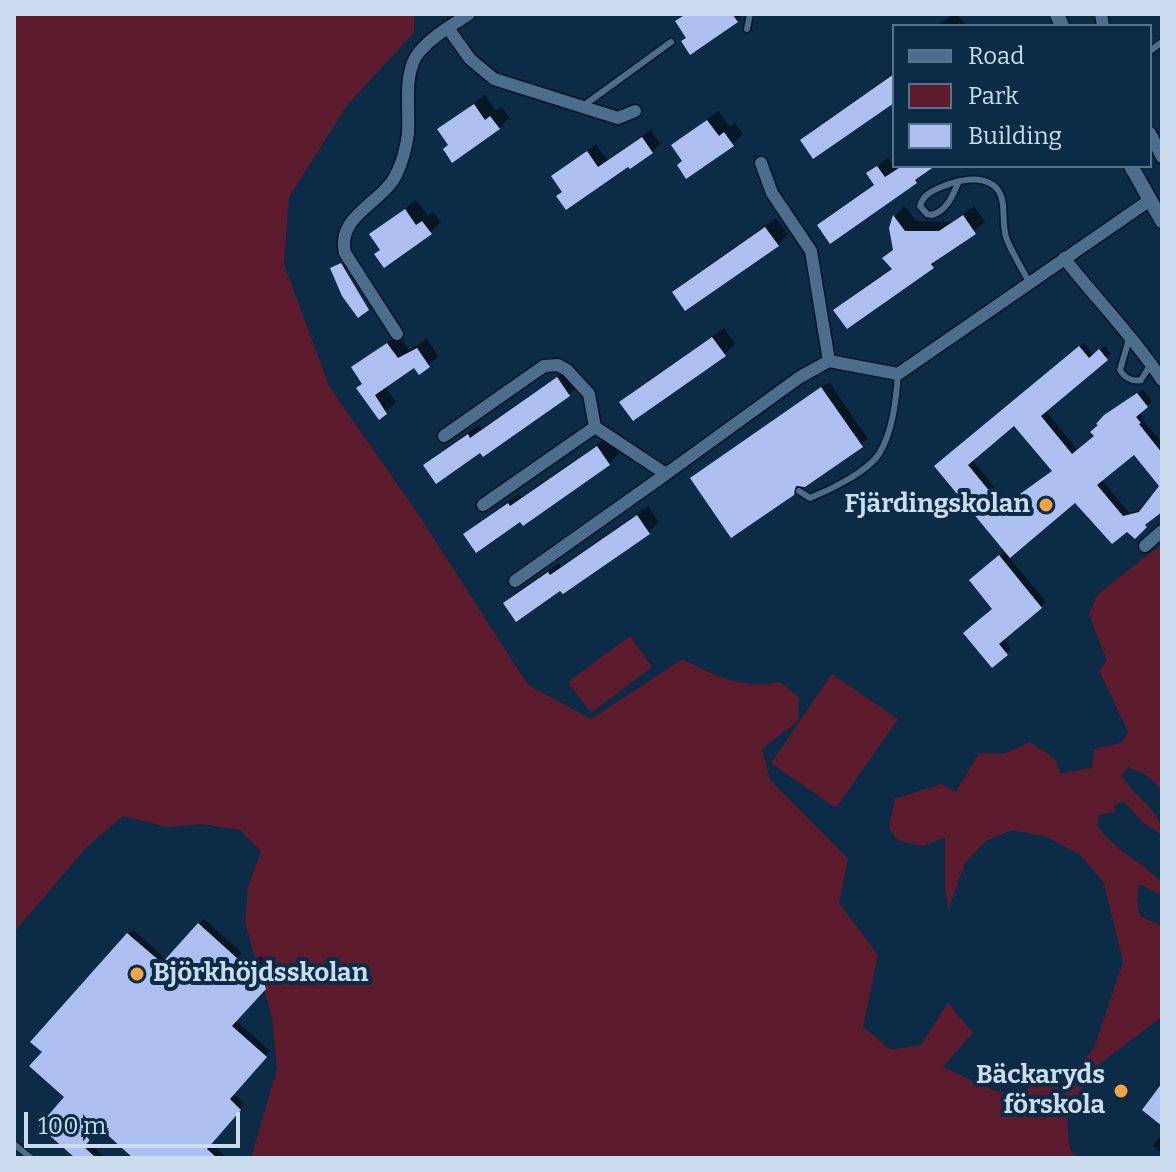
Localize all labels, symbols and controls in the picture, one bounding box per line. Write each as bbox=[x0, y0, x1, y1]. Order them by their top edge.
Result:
legend bbox=[892, 24, 1152, 168]
text: Road bbox=[968, 42, 1024, 70]
text: Park bbox=[968, 82, 1019, 110]
text: Building bbox=[968, 122, 1062, 150]
place label: Fjärdingskolan bbox=[844, 489, 1030, 521]
marker: Fjärdingskolan bbox=[1037, 496, 1055, 514]
place label: Björkhöjdsskolan bbox=[153, 958, 368, 990]
marker: Björkhöjdsskolan bbox=[128, 965, 146, 983]
place label: Bäckaryds förskola bbox=[976, 1060, 1105, 1122]
marker: Bäckaryds förskola bbox=[1112, 1082, 1130, 1100]
scale bar bbox=[28, 1096, 244, 1146]
text: 100 m bbox=[38, 1112, 106, 1140]

